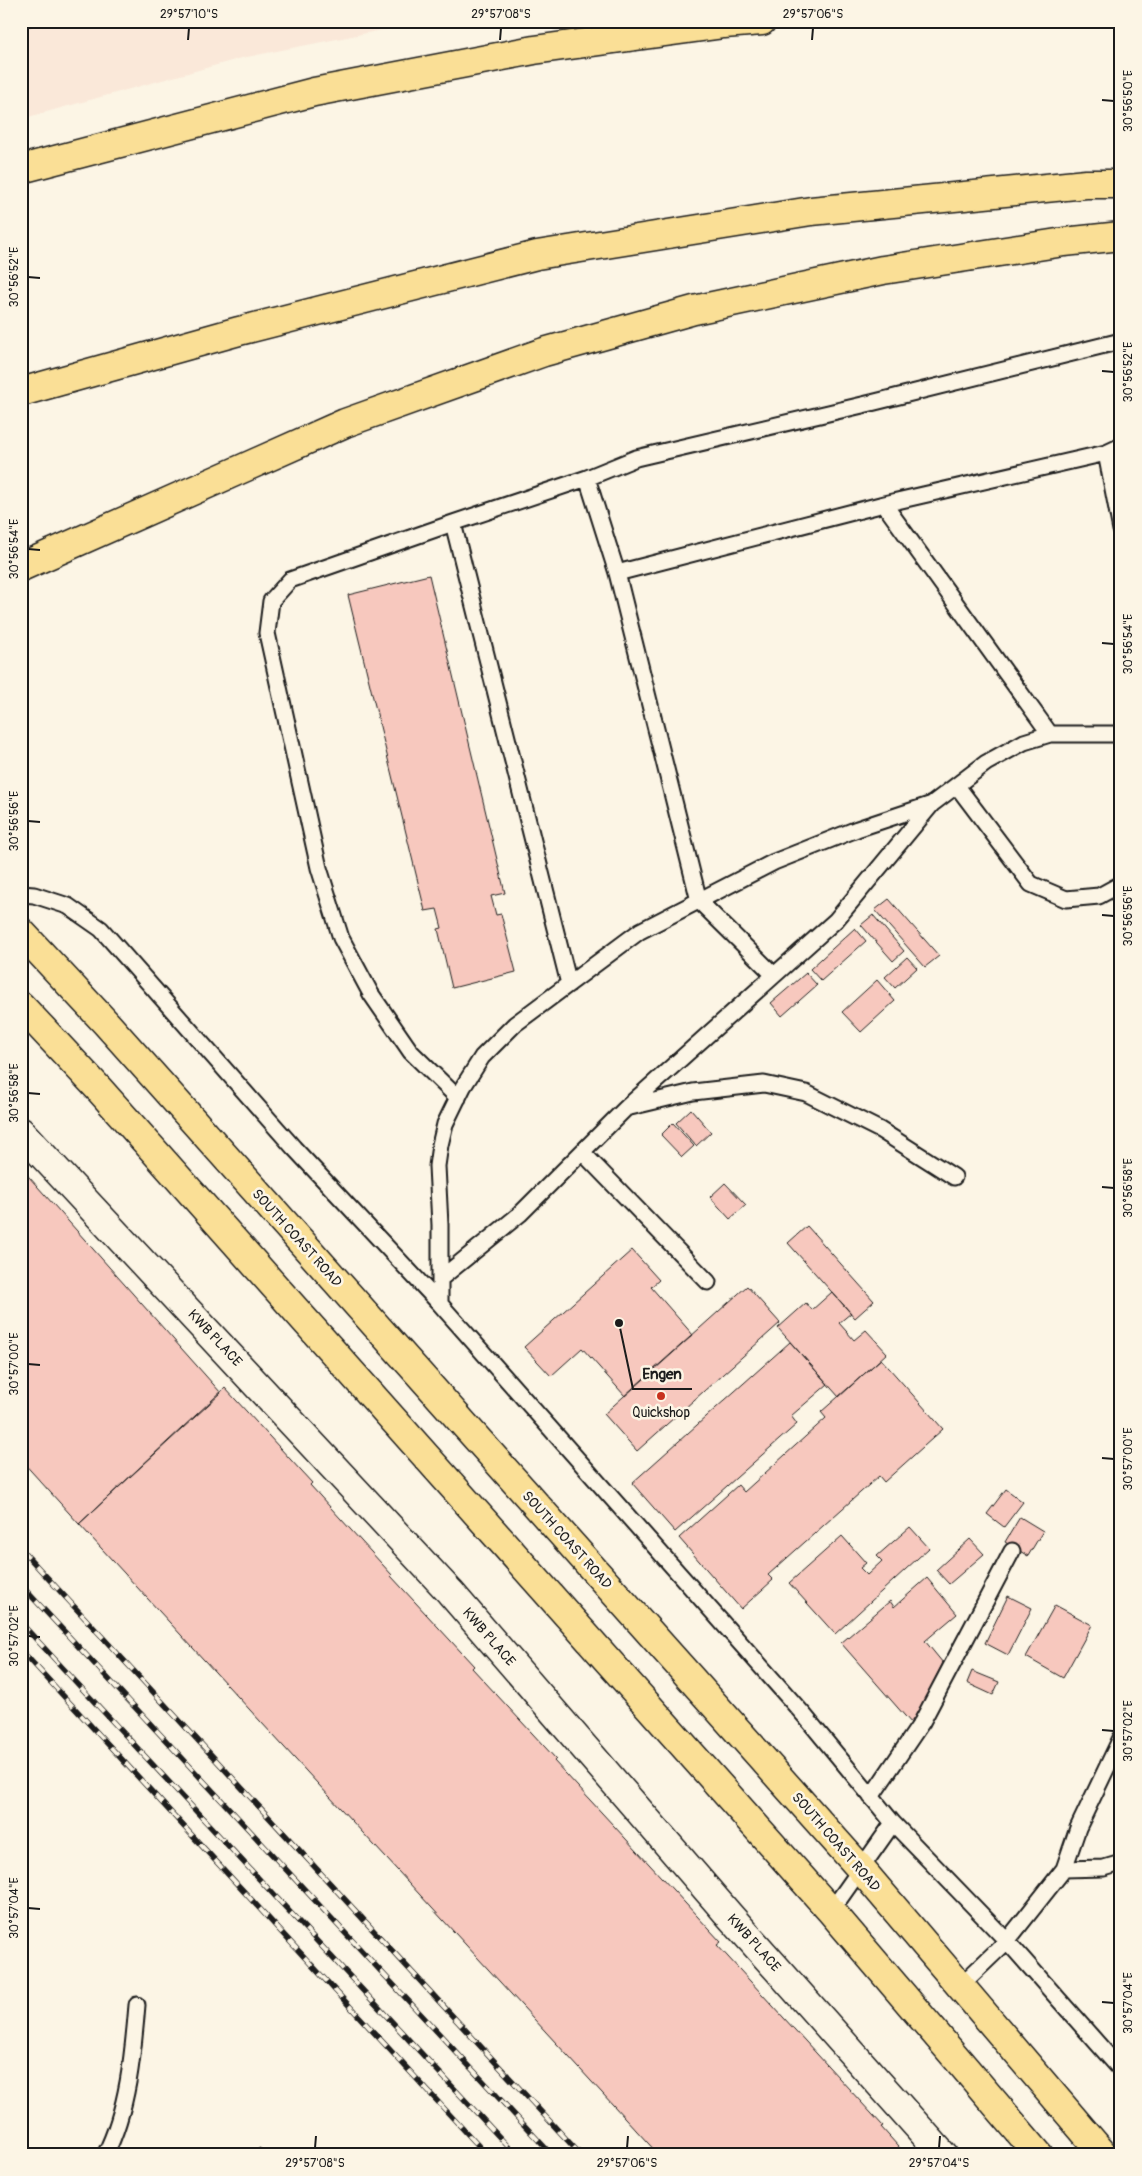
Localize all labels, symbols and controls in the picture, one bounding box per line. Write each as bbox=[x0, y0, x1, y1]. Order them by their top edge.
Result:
text: 29°57'10"S bbox=[160, 7, 218, 22]
text: 29°57'08"S bbox=[471, 7, 531, 22]
text: 29°57'06"S bbox=[783, 7, 843, 22]
text: 30°56'50"E bbox=[1121, 70, 1136, 132]
text: 30°56'52"E bbox=[7, 247, 22, 307]
text: 30°56'52"E bbox=[1121, 342, 1136, 402]
text: 30°56'54"E bbox=[7, 519, 22, 579]
text: 30°56'54"E bbox=[1121, 614, 1136, 674]
text: 30°56'56"E bbox=[7, 791, 22, 851]
text: 30°56'56"E bbox=[1121, 886, 1136, 946]
text: 30°56'58"E bbox=[7, 1063, 22, 1123]
text: 30°56'58"E bbox=[1121, 1158, 1136, 1218]
street label: SOUTH COAST ROAD bbox=[249, 1186, 346, 1291]
street label: KWB PLACE bbox=[184, 1306, 246, 1370]
text: 30°57'00"E bbox=[7, 1333, 22, 1395]
callout: Engen bbox=[633, 1359, 692, 1389]
text: Engen bbox=[642, 1365, 682, 1384]
marker: Quickshop bbox=[655, 1390, 667, 1402]
place label: Quickshop bbox=[632, 1404, 690, 1421]
text: 30°57'00"E bbox=[1121, 1428, 1136, 1490]
street label: SOUTH COAST ROAD bbox=[519, 1488, 616, 1593]
street label: KWB PLACE bbox=[459, 1604, 519, 1670]
text: 30°57'02"E bbox=[7, 1605, 22, 1667]
text: 30°57'02"E bbox=[1121, 1700, 1136, 1762]
street label: SOUTH COAST ROAD bbox=[788, 1789, 884, 1895]
text: 30°57'04"E bbox=[7, 1877, 22, 1939]
street label: KWB PLACE bbox=[724, 1911, 784, 1975]
text: 30°57'04"E bbox=[1121, 1972, 1136, 2034]
text: 29°57'08"S bbox=[285, 2156, 345, 2171]
text: 29°57'06"S bbox=[597, 2156, 657, 2171]
text: 29°57'04"S bbox=[909, 2156, 969, 2171]

